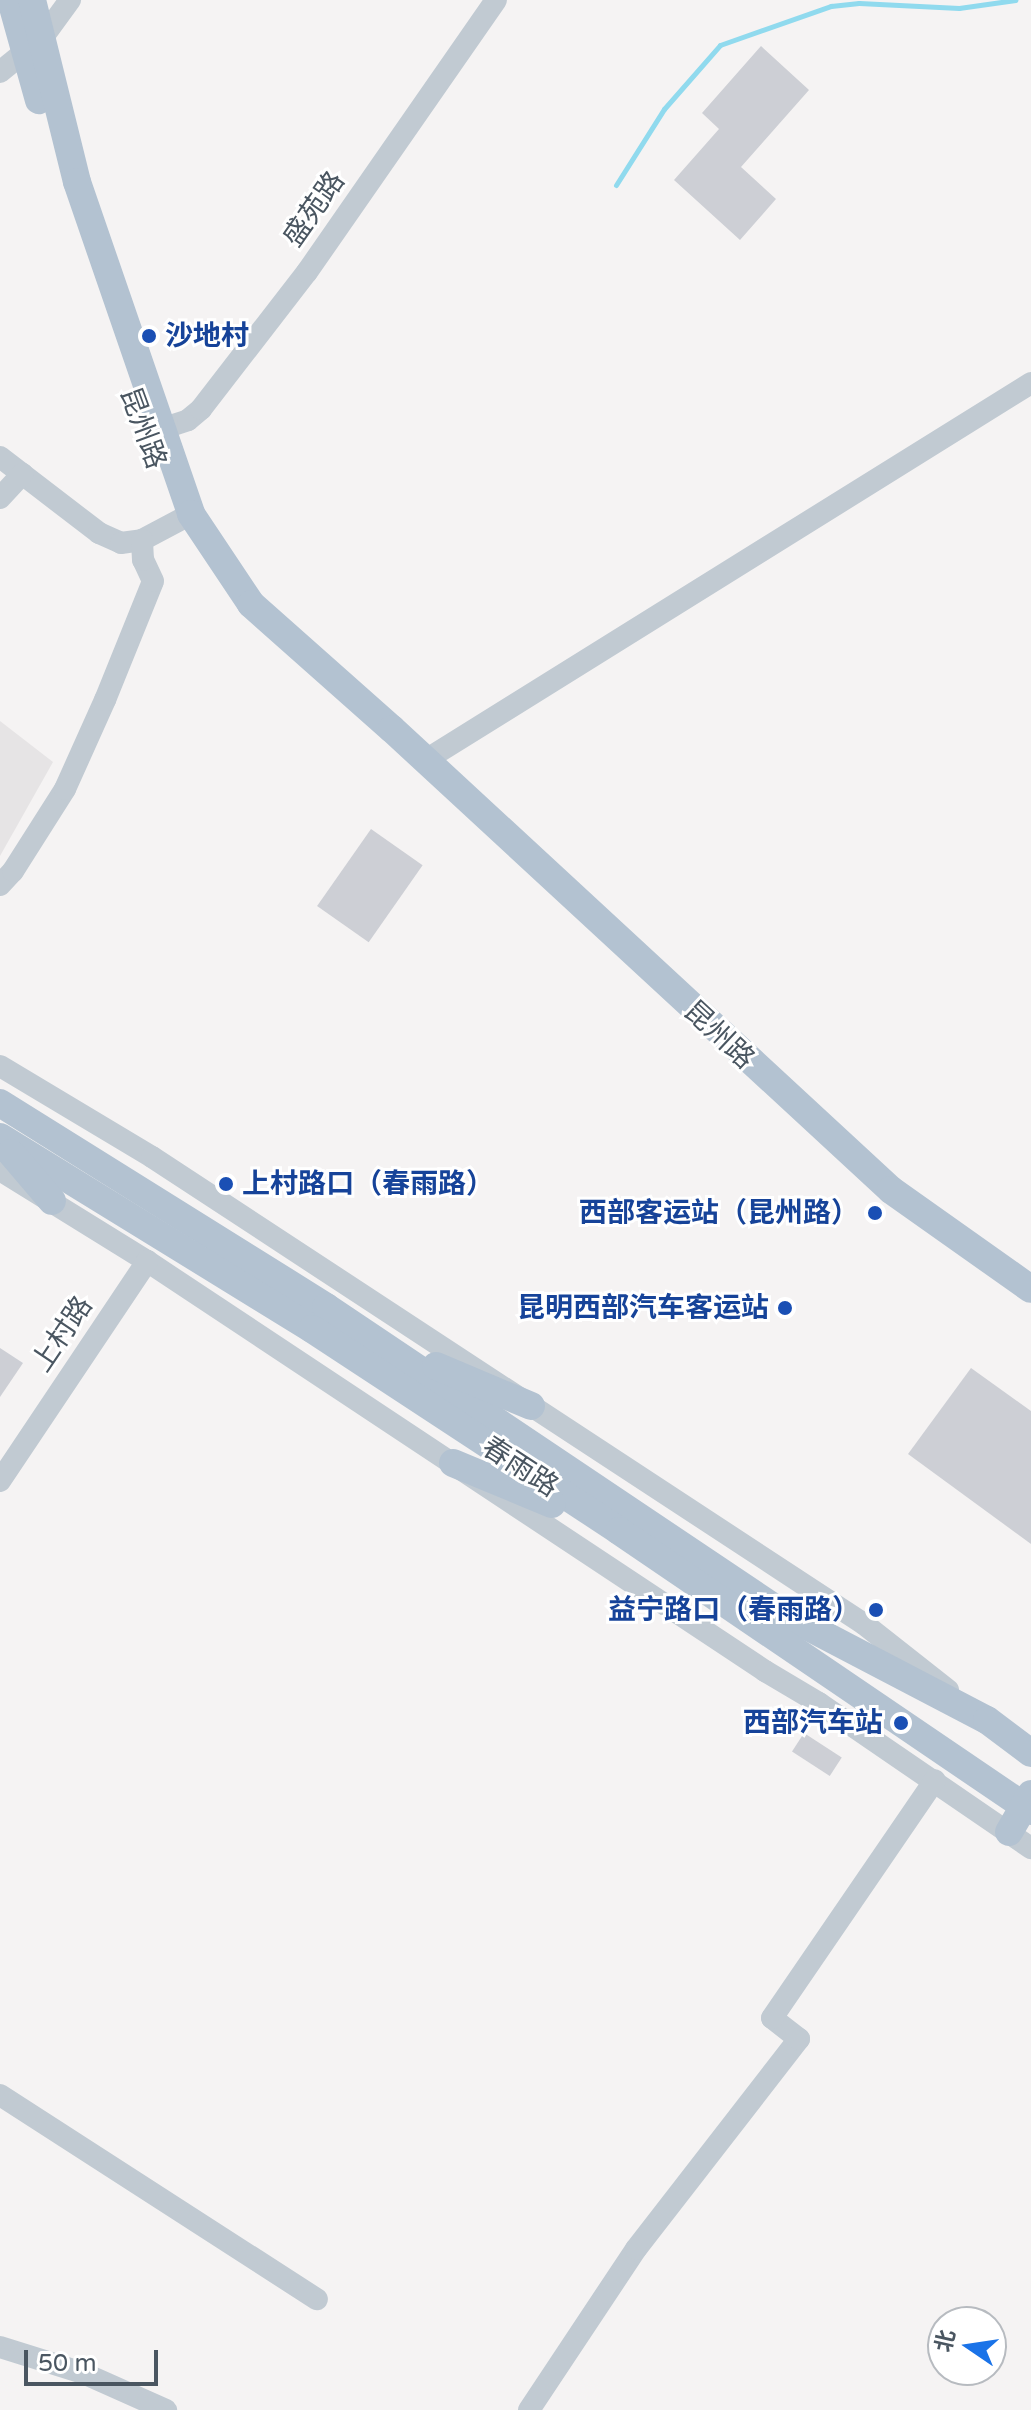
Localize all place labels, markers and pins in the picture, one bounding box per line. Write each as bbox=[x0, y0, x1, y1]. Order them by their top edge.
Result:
place label: 沙地村 bbox=[165, 319, 249, 353]
marker: 沙地村 bbox=[140, 327, 158, 345]
place label: 上村路口（春雨路） bbox=[242, 1167, 494, 1201]
marker: 上村路口（春雨路） bbox=[217, 1175, 235, 1193]
place label: 西部客运站（昆州路） bbox=[579, 1196, 859, 1230]
marker: 西部客运站（昆州路） bbox=[866, 1204, 884, 1222]
place label: 昆明西部汽车客运站 bbox=[517, 1291, 769, 1325]
marker: 昆明西部汽车客运站 bbox=[776, 1299, 794, 1317]
place label: 益宁路口（春雨路） bbox=[608, 1593, 860, 1627]
marker: 益宁路口（春雨路） bbox=[867, 1601, 885, 1619]
place label: 西部汽车站 bbox=[743, 1706, 883, 1740]
marker: 西部汽车站 bbox=[890, 1712, 912, 1734]

